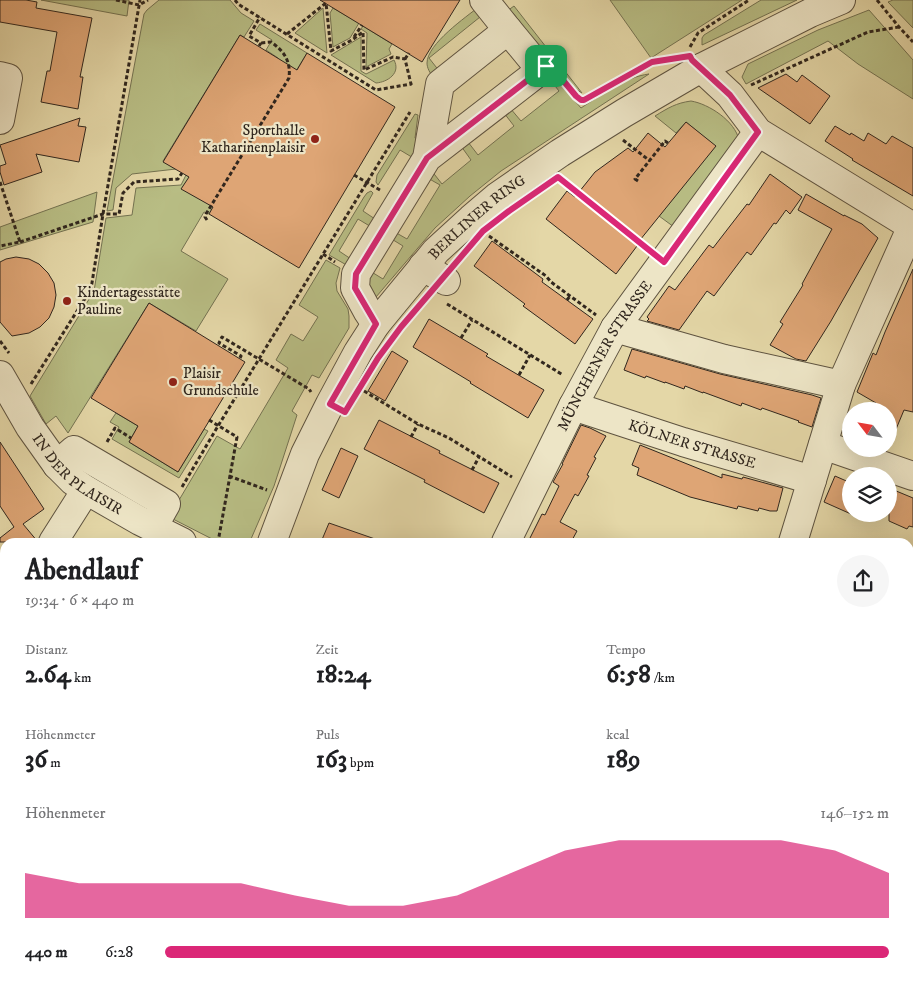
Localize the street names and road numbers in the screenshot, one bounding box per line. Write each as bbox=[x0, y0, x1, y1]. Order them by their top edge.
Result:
street label: BERLINER RING bbox=[424, 170, 530, 263]
street label: MÜNCHENER STRASSE bbox=[553, 276, 656, 434]
street label: KÖLNER STRASSE bbox=[626, 415, 759, 473]
street label: IN DER PLAISIR bbox=[28, 430, 126, 519]

